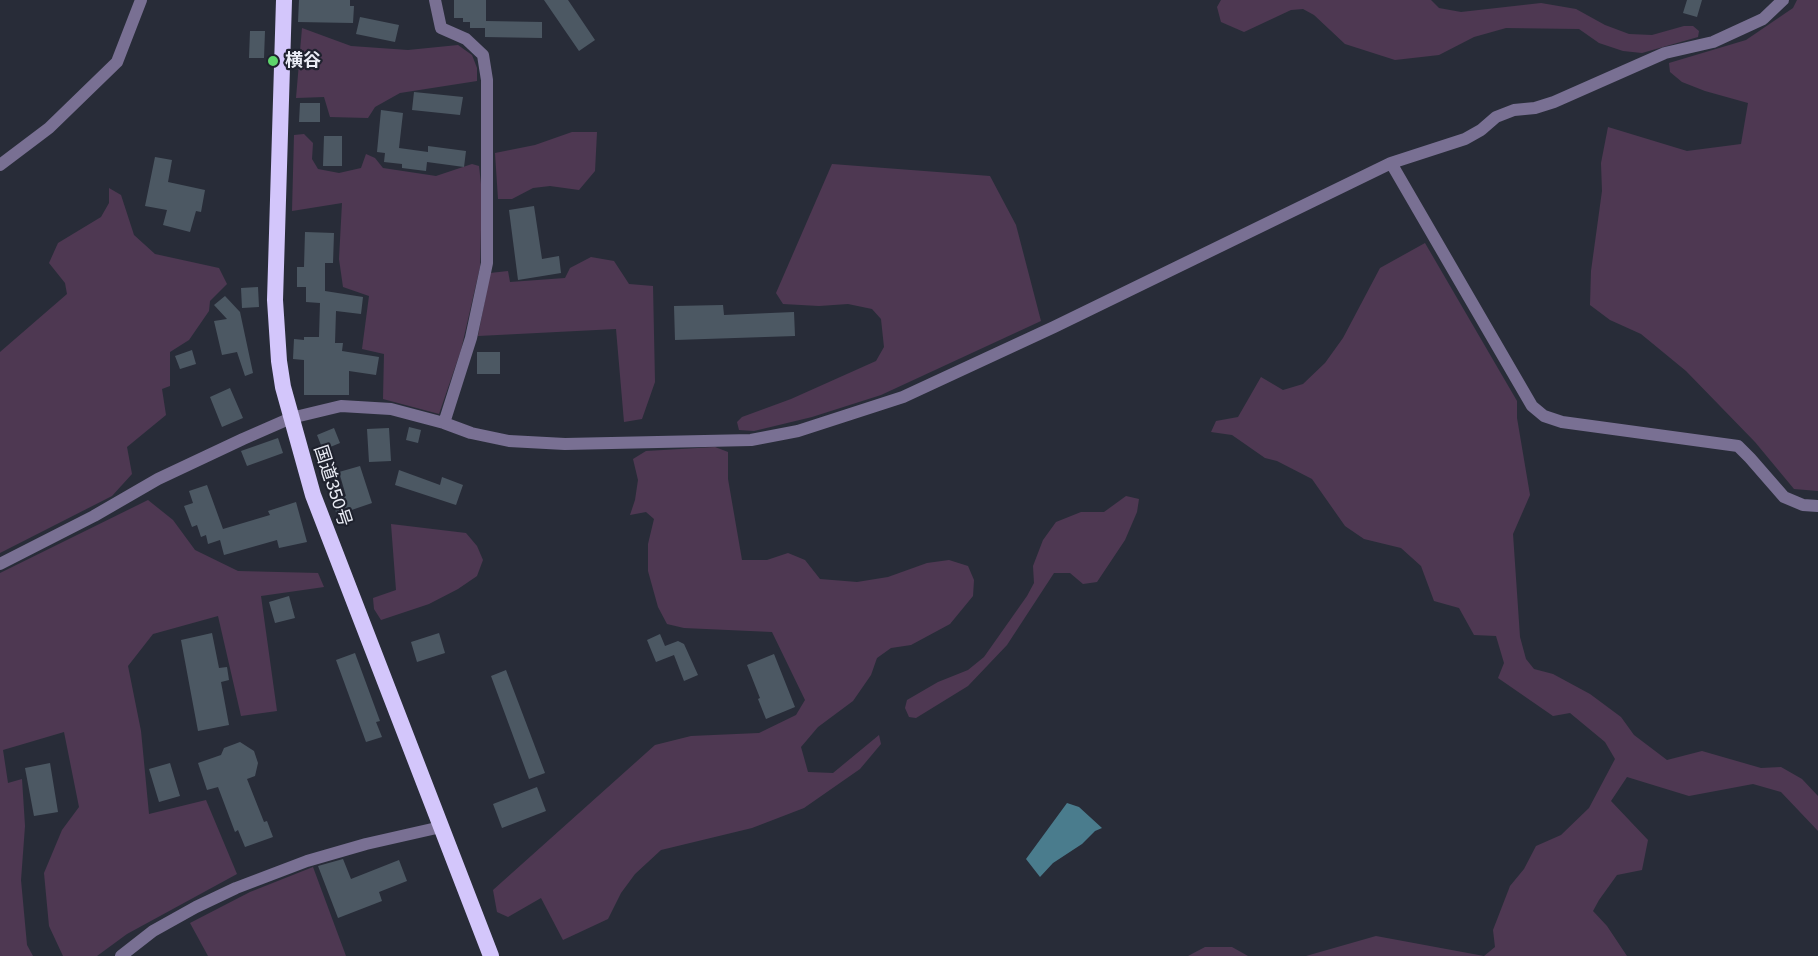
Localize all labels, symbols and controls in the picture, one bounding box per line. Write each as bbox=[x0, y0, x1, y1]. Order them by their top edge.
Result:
place label: 横谷 bbox=[285, 50, 321, 72]
marker: 横谷 bbox=[266, 54, 280, 68]
street label: 国道350号 bbox=[309, 443, 355, 529]

